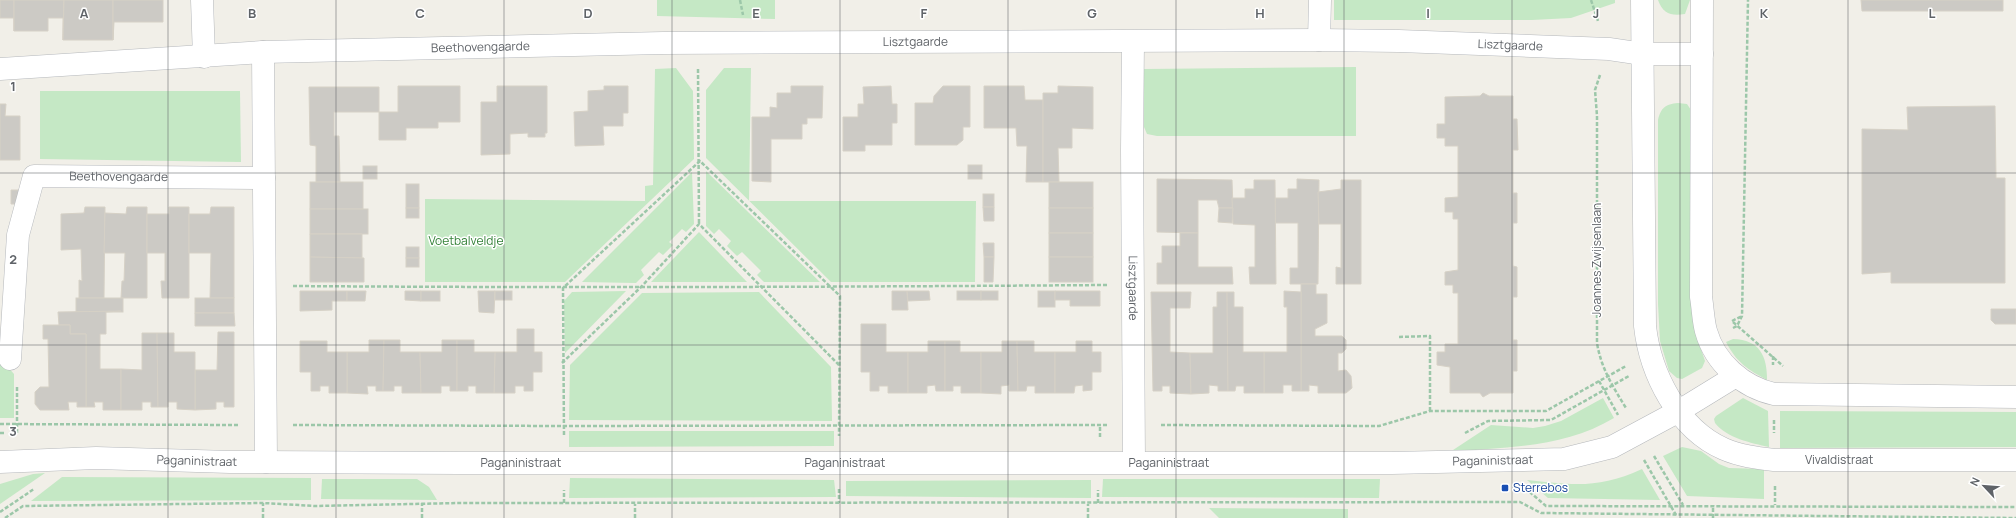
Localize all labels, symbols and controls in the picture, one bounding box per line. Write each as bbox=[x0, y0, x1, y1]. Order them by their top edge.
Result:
text: A bbox=[80, 4, 89, 22]
text: B bbox=[248, 4, 256, 22]
text: C bbox=[415, 4, 425, 22]
text: D bbox=[583, 4, 593, 22]
text: E bbox=[752, 4, 760, 22]
text: F bbox=[921, 4, 928, 22]
text: G bbox=[1087, 4, 1097, 22]
text: H bbox=[1255, 4, 1265, 22]
text: I bbox=[1426, 4, 1430, 22]
text: J bbox=[1593, 4, 1599, 22]
text: K bbox=[1760, 4, 1769, 22]
text: L bbox=[1929, 4, 1936, 22]
street label: Lisztgaarde bbox=[883, 33, 948, 50]
street label: Lisztgaarde bbox=[1477, 35, 1543, 54]
street label: Beethovengaarde bbox=[431, 37, 530, 56]
text: 1 bbox=[10, 77, 16, 95]
street label: Beethovengaarde bbox=[69, 167, 168, 185]
street label: Joannes Zwijsenlaan bbox=[1588, 203, 1605, 317]
park label: Voetbalveldje bbox=[429, 232, 503, 249]
text: 2 bbox=[9, 250, 17, 268]
street label: Lisztgaarde bbox=[1125, 255, 1142, 321]
text: 3 bbox=[9, 422, 17, 440]
street label: Paganinistraat bbox=[156, 451, 237, 470]
street label: Paganinistraat bbox=[1452, 451, 1534, 470]
street label: Vivaldistraat bbox=[1805, 451, 1874, 468]
street label: Paganinistraat bbox=[481, 454, 561, 471]
street label: Paganinistraat bbox=[805, 454, 885, 471]
street label: Paganinistraat bbox=[1129, 454, 1209, 471]
north arrow bbox=[1964, 466, 2004, 506]
text: N bbox=[1966, 474, 1983, 488]
place label: Sterrebos bbox=[1513, 479, 1568, 496]
marker: Sterrebos bbox=[1500, 483, 1510, 493]

